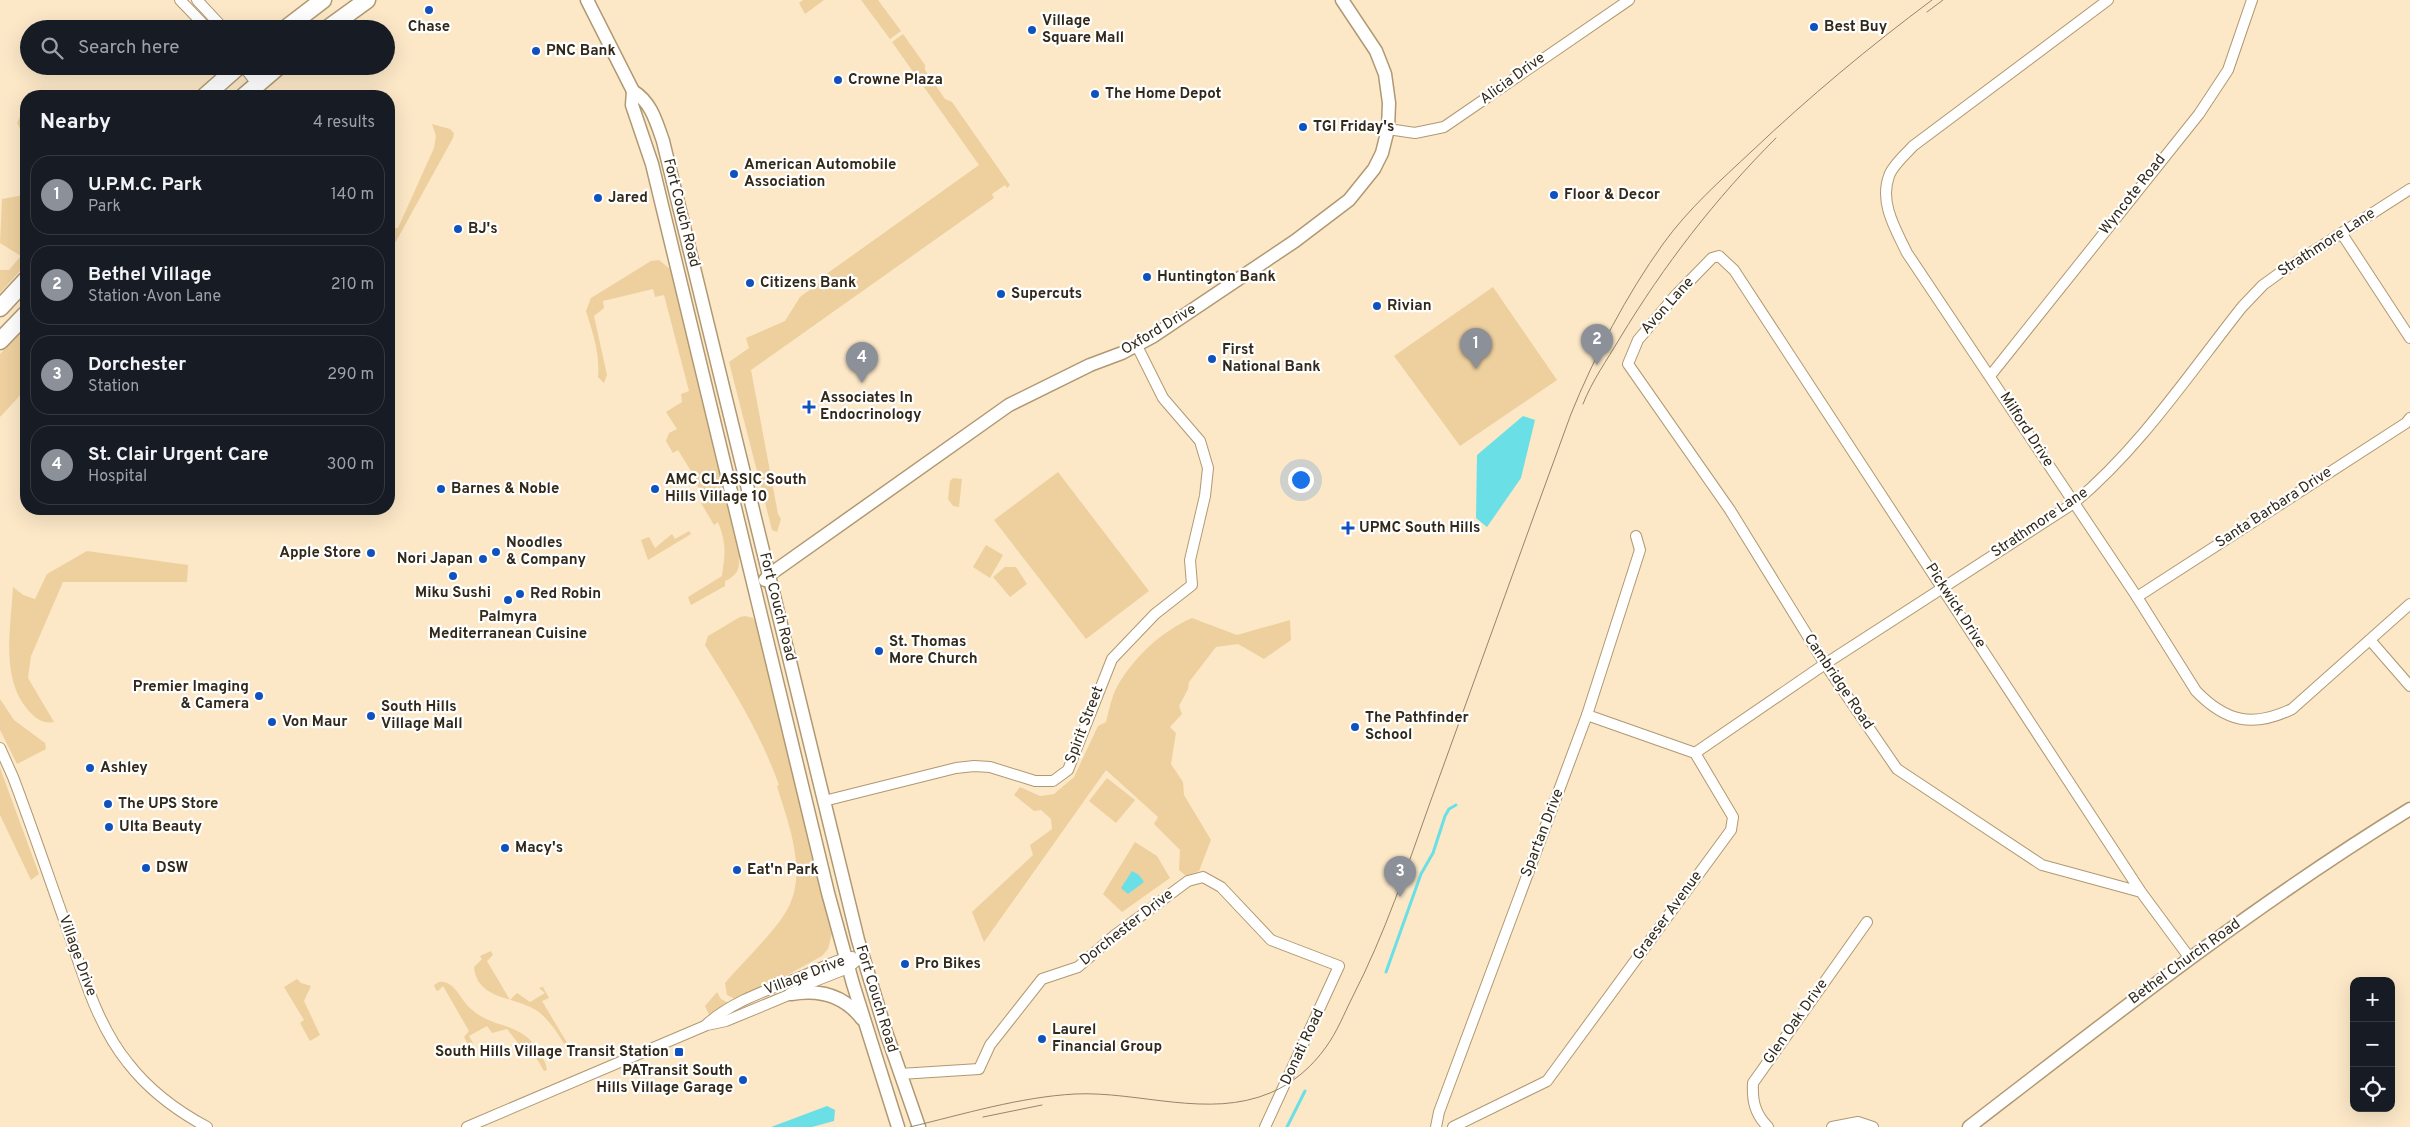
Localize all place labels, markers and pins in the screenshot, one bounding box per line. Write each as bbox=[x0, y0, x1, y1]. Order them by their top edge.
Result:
marker: Chase bbox=[423, 4, 435, 16]
place label: Village Square Mall bbox=[1042, 12, 1124, 48]
place label: Chase bbox=[408, 18, 450, 37]
place label: Best Buy bbox=[1824, 18, 1888, 37]
marker: Best Buy bbox=[1808, 21, 1820, 33]
marker: Village Square Mall bbox=[1026, 24, 1038, 36]
place label: PNC Bank bbox=[546, 42, 616, 61]
marker: PNC Bank bbox=[530, 45, 542, 57]
place label: Crowne Plaza bbox=[848, 71, 943, 90]
marker: Crowne Plaza bbox=[832, 74, 844, 86]
place label: The Home Depot bbox=[1105, 85, 1222, 104]
marker: The Home Depot bbox=[1089, 88, 1101, 100]
place label: TGI Friday's bbox=[1313, 118, 1394, 137]
marker: TGI Friday's bbox=[1297, 121, 1309, 133]
place label: American Automobile Association bbox=[744, 156, 896, 192]
marker: American Automobile Association bbox=[728, 168, 740, 180]
place label: Floor & Decor bbox=[1564, 186, 1661, 205]
place label: Jared bbox=[608, 189, 648, 208]
marker: Floor & Decor bbox=[1548, 189, 1560, 201]
marker: Jared bbox=[592, 192, 604, 204]
place label: BJ's bbox=[468, 220, 498, 239]
marker: BJ's bbox=[452, 223, 464, 235]
place label: Huntington Bank bbox=[1157, 268, 1276, 287]
marker: Huntington Bank bbox=[1141, 271, 1153, 283]
place label: Citizens Bank bbox=[760, 274, 856, 293]
marker: Citizens Bank bbox=[744, 277, 756, 289]
place label: Supercuts bbox=[1011, 285, 1082, 304]
marker: Supercuts bbox=[995, 288, 1007, 300]
place label: Rivian bbox=[1387, 297, 1432, 316]
marker: Rivian bbox=[1371, 300, 1383, 312]
pin: 2 bbox=[1581, 324, 1613, 365]
pin: 1 bbox=[1460, 328, 1492, 369]
place label: First National Bank bbox=[1222, 341, 1321, 377]
pin: 4 bbox=[846, 342, 878, 383]
marker: First National Bank bbox=[1206, 353, 1218, 365]
place label: Associates In Endocrinology bbox=[820, 389, 922, 425]
marker: Associates In Endocrinology bbox=[802, 400, 816, 414]
place label: AMC CLASSIC South Hills Village 10 bbox=[665, 471, 807, 507]
place label: Barnes & Noble bbox=[451, 480, 559, 499]
marker: Barnes & Noble bbox=[435, 483, 447, 495]
marker: AMC CLASSIC South Hills Village 10 bbox=[649, 483, 661, 495]
place label: UPMC South Hills bbox=[1359, 519, 1480, 538]
marker: UPMC South Hills bbox=[1341, 521, 1355, 535]
place label: Noodles & Company bbox=[506, 534, 586, 570]
place label: Apple Store bbox=[279, 544, 361, 563]
marker: Noodles & Company bbox=[490, 546, 502, 558]
marker: Apple Store bbox=[365, 547, 377, 559]
place label: Nori Japan bbox=[397, 550, 473, 569]
marker: Nori Japan bbox=[477, 553, 489, 565]
marker: Miku Sushi bbox=[447, 570, 459, 582]
place label: Miku Sushi bbox=[415, 584, 491, 603]
place label: Red Robin bbox=[530, 585, 601, 604]
marker: Red Robin bbox=[514, 588, 526, 600]
marker: Palmyra Mediterranean Cuisine bbox=[502, 594, 514, 606]
place label: Palmyra Mediterranean Cuisine bbox=[429, 608, 587, 644]
place label: St. Thomas More Church bbox=[889, 633, 978, 669]
marker: St. Thomas More Church bbox=[873, 645, 885, 657]
place label: Premier Imaging & Camera bbox=[133, 678, 249, 714]
marker: Premier Imaging & Camera bbox=[253, 690, 265, 702]
place label: South Hills Village Mall bbox=[381, 698, 463, 734]
place label: The Pathfinder School bbox=[1365, 709, 1470, 745]
marker: South Hills Village Mall bbox=[365, 710, 377, 722]
place label: Von Maur bbox=[282, 713, 348, 732]
marker: Von Maur bbox=[266, 716, 278, 728]
marker: The Pathfinder School bbox=[1349, 721, 1361, 733]
place label: Ashley bbox=[100, 759, 148, 778]
marker: Ashley bbox=[84, 762, 96, 774]
place label: The UPS Store bbox=[118, 795, 218, 814]
marker: The UPS Store bbox=[102, 798, 114, 810]
place label: Ulta Beauty bbox=[119, 818, 203, 837]
marker: Ulta Beauty bbox=[103, 821, 115, 833]
place label: Macy's bbox=[515, 839, 563, 858]
marker: Macy's bbox=[499, 842, 511, 854]
pin: 3 bbox=[1384, 856, 1416, 897]
place label: DSW bbox=[156, 859, 189, 878]
place label: Eat'n Park bbox=[747, 861, 819, 880]
marker: DSW bbox=[140, 862, 152, 874]
marker: Eat'n Park bbox=[731, 864, 743, 876]
place label: Pro Bikes bbox=[915, 955, 981, 974]
marker: Pro Bikes bbox=[899, 958, 911, 970]
place label: Laurel Financial Group bbox=[1052, 1021, 1162, 1057]
marker: Laurel Financial Group bbox=[1036, 1033, 1048, 1045]
place label: South Hills Village Transit Station bbox=[435, 1043, 669, 1062]
marker: South Hills Village Transit Station bbox=[673, 1046, 685, 1058]
place label: PATransit South Hills Village Garage bbox=[596, 1062, 733, 1098]
marker: PATransit South Hills Village Garage bbox=[737, 1074, 749, 1086]

